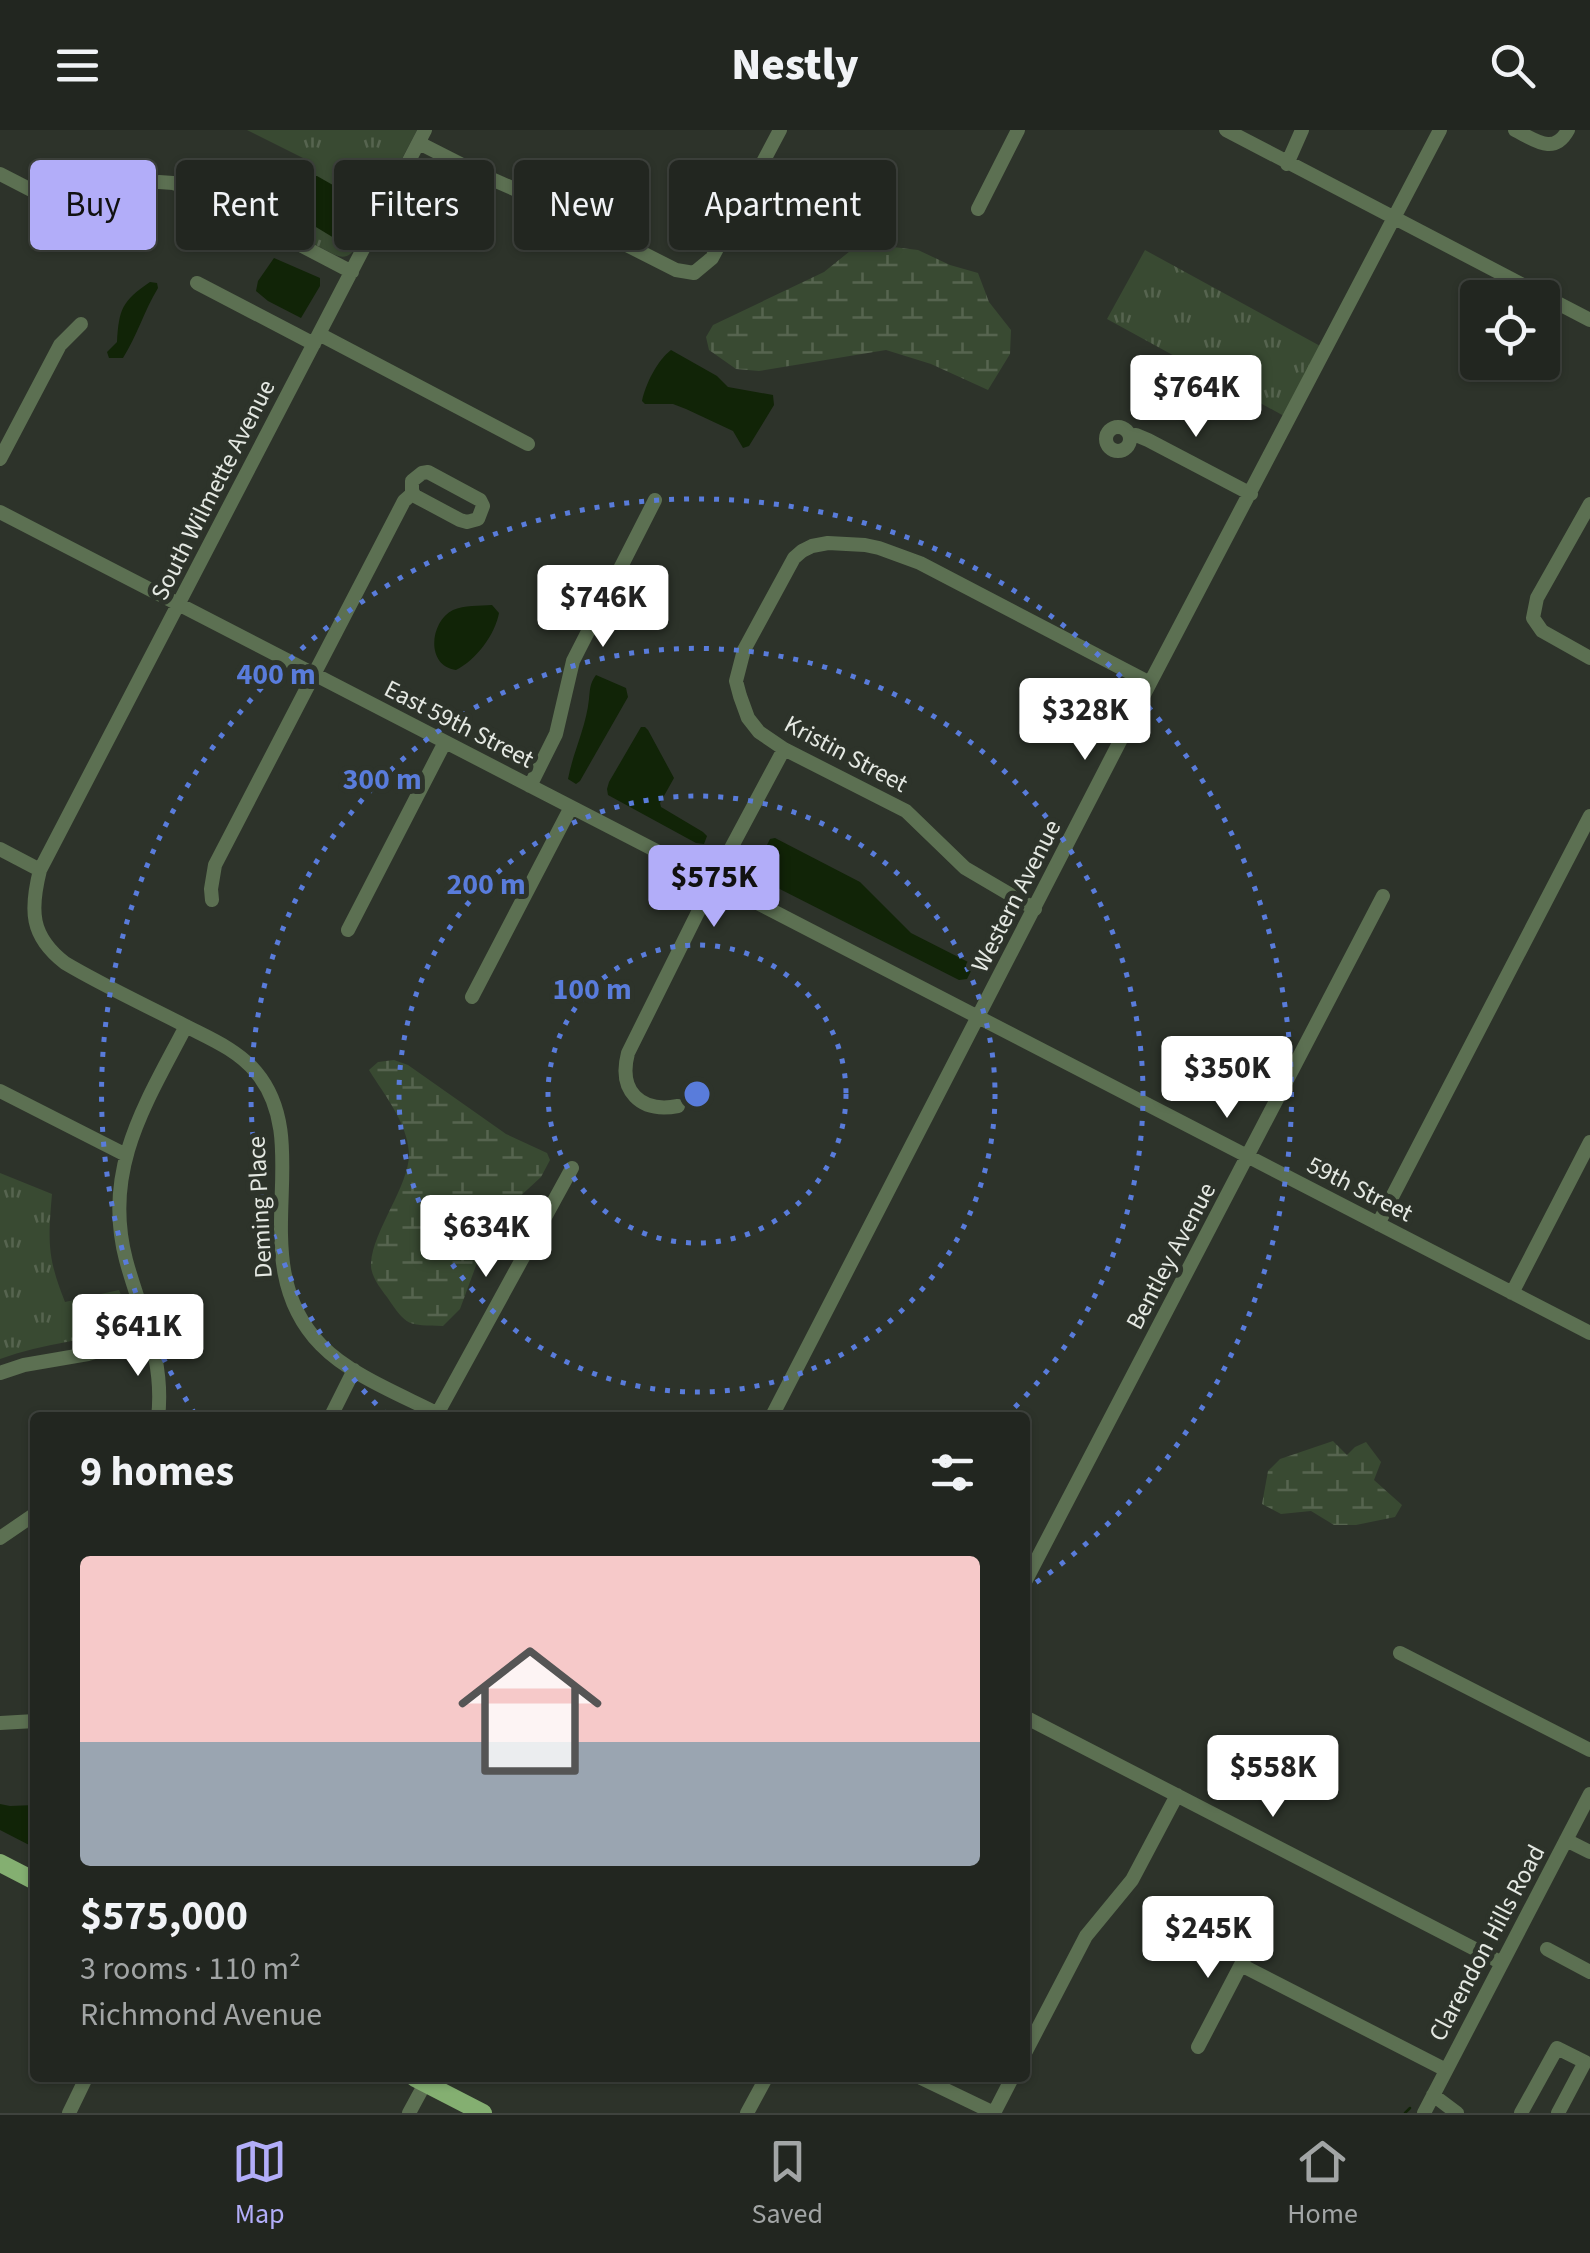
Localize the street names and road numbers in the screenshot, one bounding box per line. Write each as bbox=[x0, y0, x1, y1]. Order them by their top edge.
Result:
street label: South Wilmette Avenue bbox=[142, 374, 284, 606]
street label: East 59th Street bbox=[378, 671, 541, 777]
street label: Kristin Street bbox=[778, 706, 915, 802]
street label: Western Avenue bbox=[962, 813, 1070, 979]
street label: Deming Place bbox=[238, 1135, 282, 1279]
street label: 59th Street bbox=[1301, 1147, 1420, 1231]
street label: Bentley Avenue bbox=[1117, 1176, 1225, 1336]
street label: Clarendon Hills Road bbox=[1420, 1838, 1554, 2048]

